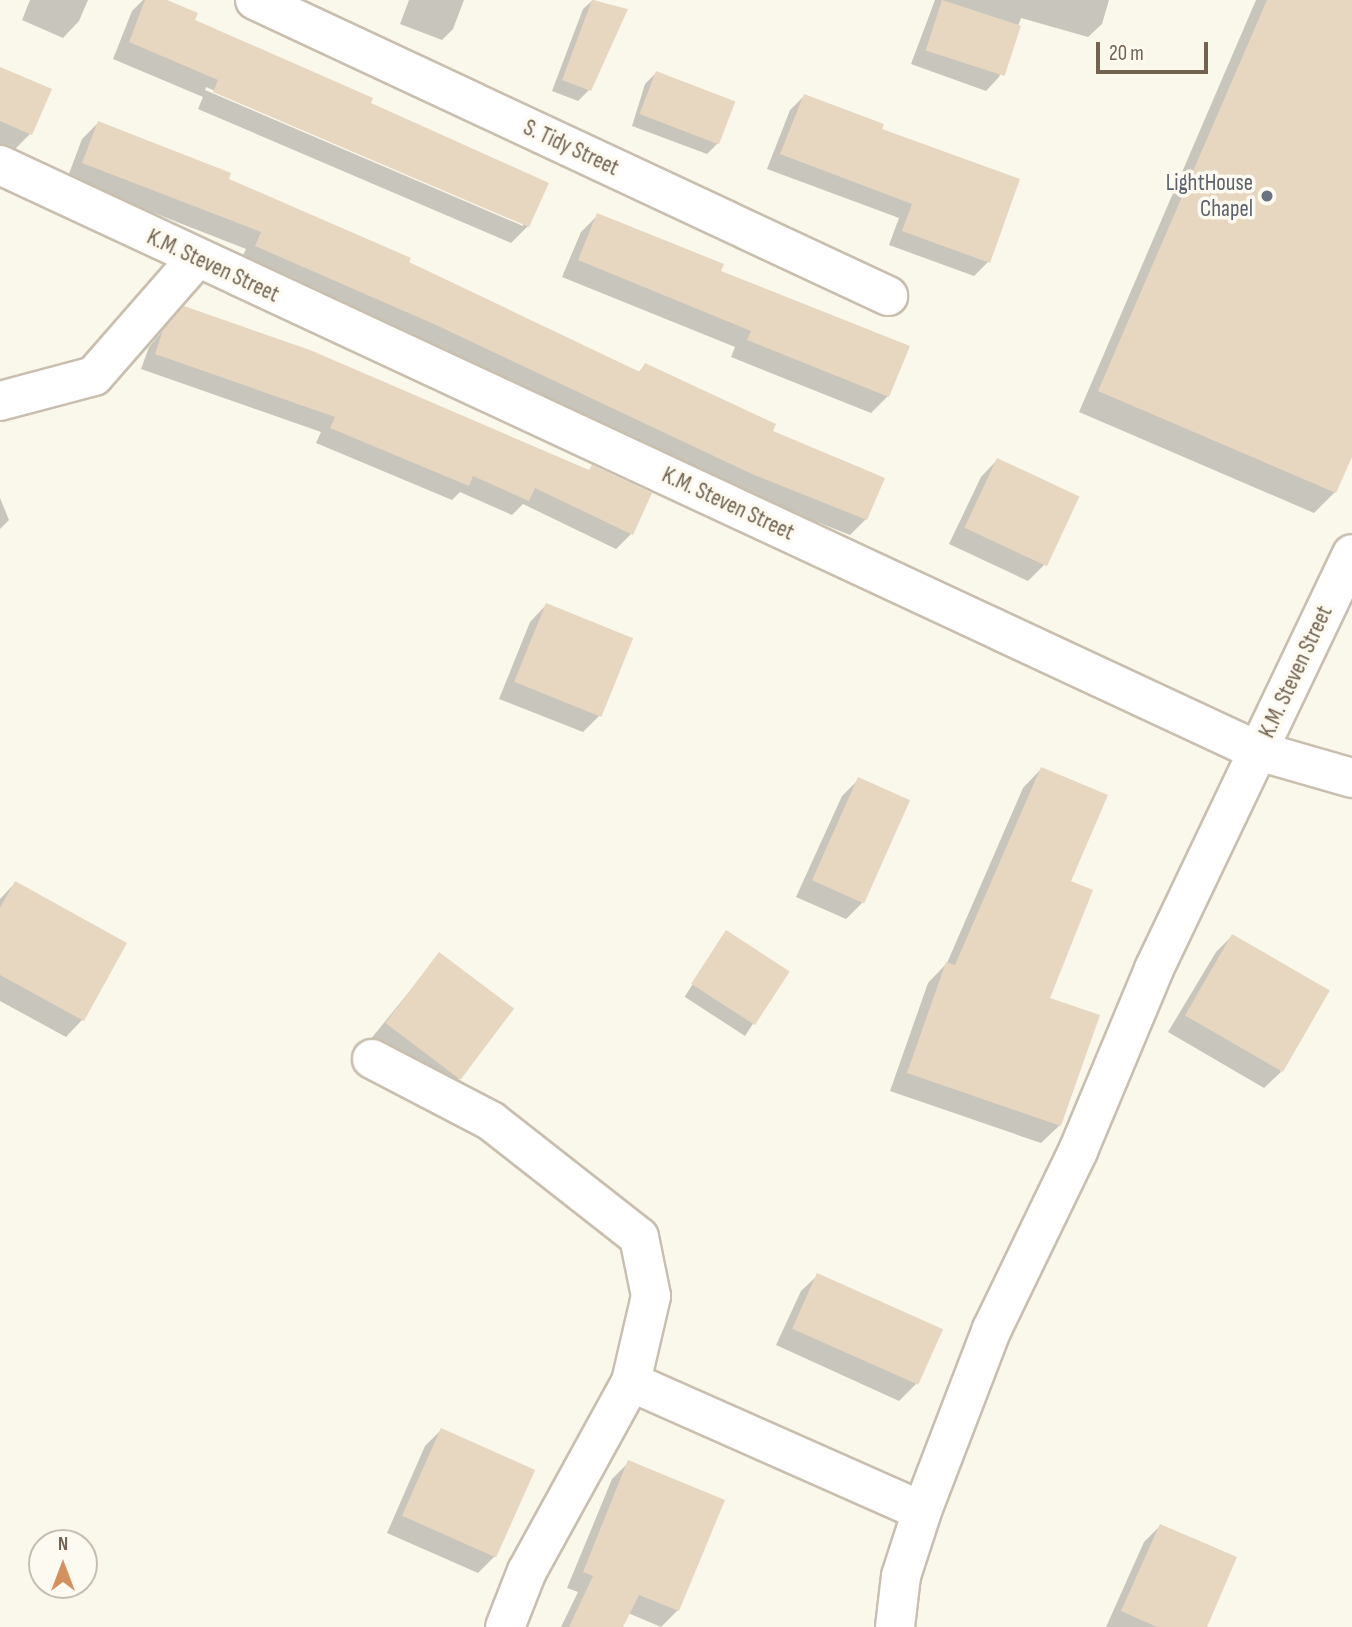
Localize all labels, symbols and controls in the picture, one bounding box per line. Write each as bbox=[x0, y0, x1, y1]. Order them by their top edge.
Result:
scale bar bbox=[1100, 28, 1212, 72]
text: 20 m bbox=[1109, 41, 1144, 66]
street label: S. Tidy Street bbox=[519, 114, 623, 182]
place label: LightHouse Chapel bbox=[1166, 169, 1253, 223]
marker: LightHouse Chapel bbox=[1259, 188, 1275, 204]
street label: K.M. Steven Street bbox=[143, 223, 283, 309]
street label: K.M. Steven Street bbox=[658, 461, 798, 547]
street label: K.M. Steven Street bbox=[1253, 602, 1339, 742]
north arrow bbox=[28, 1529, 98, 1599]
text: N bbox=[58, 1533, 68, 1556]

